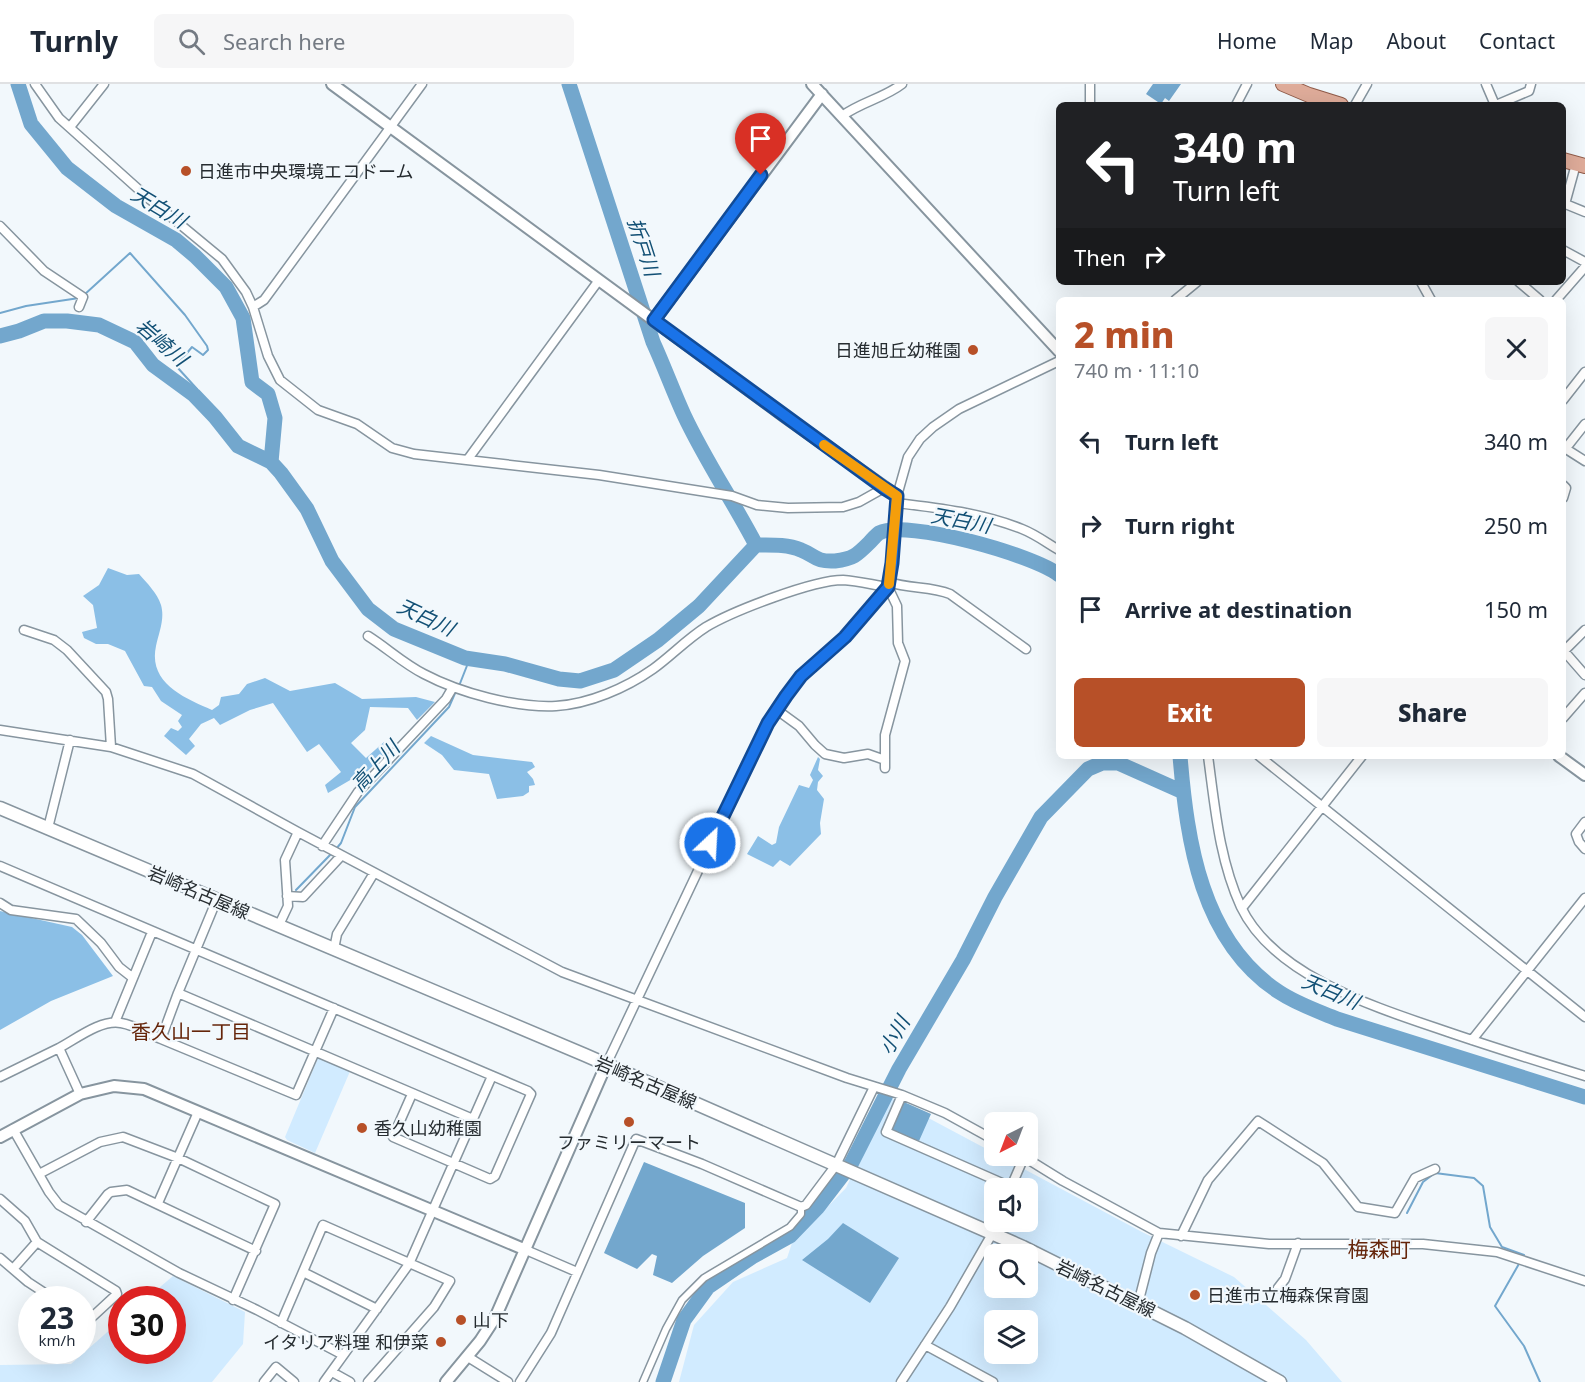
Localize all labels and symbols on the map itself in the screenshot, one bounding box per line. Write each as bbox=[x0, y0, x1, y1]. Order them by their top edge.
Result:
pin bbox=[735, 113, 786, 175]
place label: 日進市中央環境エコドーム bbox=[198, 159, 413, 183]
marker: 日進市中央環境エコドーム bbox=[179, 164, 193, 178]
water label: 天白川 bbox=[126, 180, 193, 235]
water label: 折戸川 bbox=[622, 214, 667, 282]
water label: 岩崎川 bbox=[131, 312, 195, 373]
place label: 日進旭丘幼稚園 bbox=[835, 338, 961, 362]
marker: 日進旭丘幼稚園 bbox=[966, 343, 980, 357]
water label: 天白川 bbox=[929, 501, 995, 539]
water label: 天白川 bbox=[393, 592, 461, 643]
water label: 高上川 bbox=[345, 733, 407, 797]
position arrow bbox=[678, 811, 742, 875]
street label: 岩崎名古屋線 bbox=[145, 860, 253, 924]
water label: 天白川 bbox=[1298, 967, 1366, 1016]
water label: 小川 bbox=[872, 1009, 916, 1059]
district label: 香久山一丁目 bbox=[131, 1018, 251, 1045]
street label: 岩崎名古屋線 bbox=[592, 1050, 700, 1114]
north arrow bbox=[984, 1112, 1038, 1166]
marker: ファミリーマート bbox=[622, 1115, 636, 1129]
place label: 香久山幼稚園 bbox=[374, 1116, 482, 1140]
marker: 香久山幼稚園 bbox=[355, 1121, 369, 1135]
place label: ファミリーマート bbox=[557, 1130, 701, 1154]
district label: 梅森町 bbox=[1348, 1235, 1411, 1263]
street label: 岩崎名古屋線 bbox=[1052, 1254, 1160, 1322]
place label: 日進市立梅森保育園 bbox=[1207, 1283, 1369, 1307]
speed limit sign: 30 bbox=[108, 1286, 186, 1364]
marker: 日進市立梅森保育園 bbox=[1188, 1288, 1202, 1302]
place label: 山下 bbox=[473, 1308, 509, 1332]
marker: 山下 bbox=[454, 1313, 468, 1327]
place label: イタリア料理 和伊菜 bbox=[263, 1330, 429, 1354]
marker: イタリア料理 和伊菜 bbox=[434, 1335, 448, 1349]

